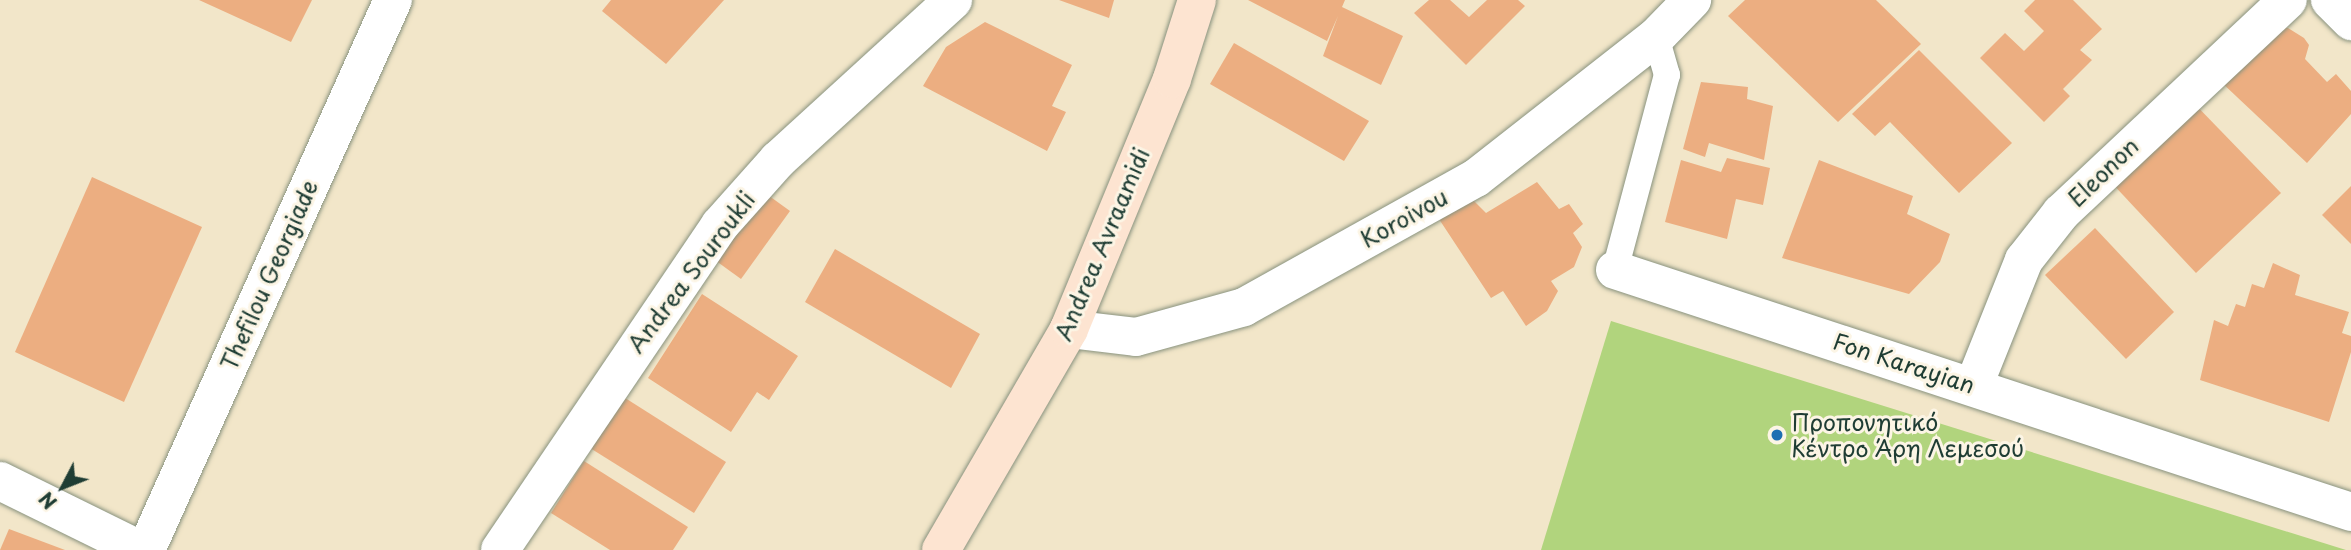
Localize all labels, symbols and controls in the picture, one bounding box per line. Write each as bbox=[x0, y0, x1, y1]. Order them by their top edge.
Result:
street label: Eleonon bbox=[2062, 132, 2144, 212]
street label: Andrea Avraamidi bbox=[1049, 143, 1155, 345]
street label: Thefilou Georgiade bbox=[214, 175, 324, 375]
street label: Koroivou bbox=[1356, 183, 1452, 253]
street label: Andrea Souroukli bbox=[621, 186, 761, 358]
street label: Fon Karayian bbox=[1830, 327, 1978, 399]
place label: Προπονητικό Κέντρο Άρη Λεμεσού bbox=[1791, 408, 2025, 462]
marker: Προπονητικό Κέντρο Άρη Λεμεσού bbox=[1769, 427, 1785, 443]
north arrow bbox=[28, 452, 98, 522]
text: N bbox=[32, 486, 63, 516]

